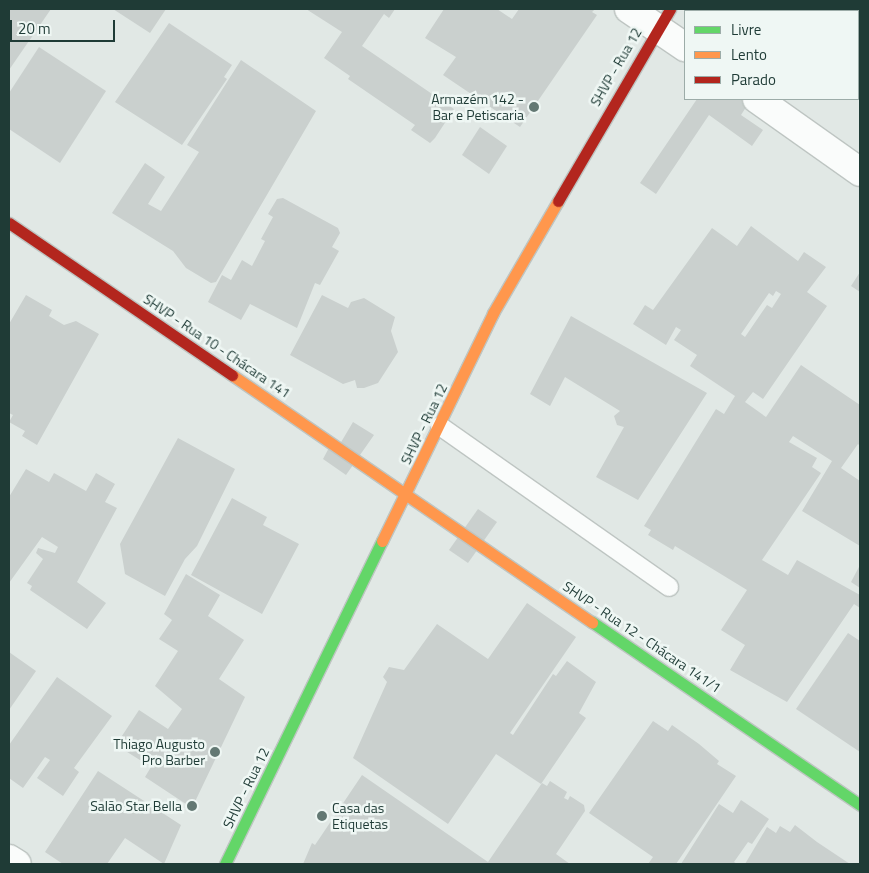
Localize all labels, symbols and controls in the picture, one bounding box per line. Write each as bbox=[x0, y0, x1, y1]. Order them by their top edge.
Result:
scale bar bbox=[12, 10, 118, 42]
legend bbox=[684, 10, 859, 100]
text: 20 m bbox=[18, 17, 51, 40]
text: Livre bbox=[731, 18, 761, 41]
street label: SHVP - Rua 12 bbox=[587, 25, 645, 109]
text: Lento bbox=[731, 43, 767, 66]
text: Parado bbox=[731, 68, 776, 91]
place label: Armazém 142 - Bar e Petiscaria bbox=[431, 91, 524, 124]
marker: Armazém 142 - Bar e Petiscaria bbox=[528, 101, 540, 113]
street label: SHVP - Rua 10 - Chácara 141 bbox=[140, 291, 294, 401]
street label: SHVP - Rua 12 bbox=[397, 381, 451, 467]
street label: SHVP - Rua 12 - Chácara 141/1 bbox=[560, 578, 724, 696]
place label: Thiago Augusto Pro Barber bbox=[113, 736, 205, 769]
street label: SHVP - Rua 12 bbox=[219, 745, 273, 831]
marker: Thiago Augusto Pro Barber bbox=[209, 746, 221, 758]
place label: Salão Star Bella bbox=[90, 798, 182, 814]
marker: Salão Star Bella bbox=[186, 800, 198, 812]
place label: Casa das Etiquetas bbox=[332, 800, 388, 832]
marker: Casa das Etiquetas bbox=[316, 810, 328, 822]

